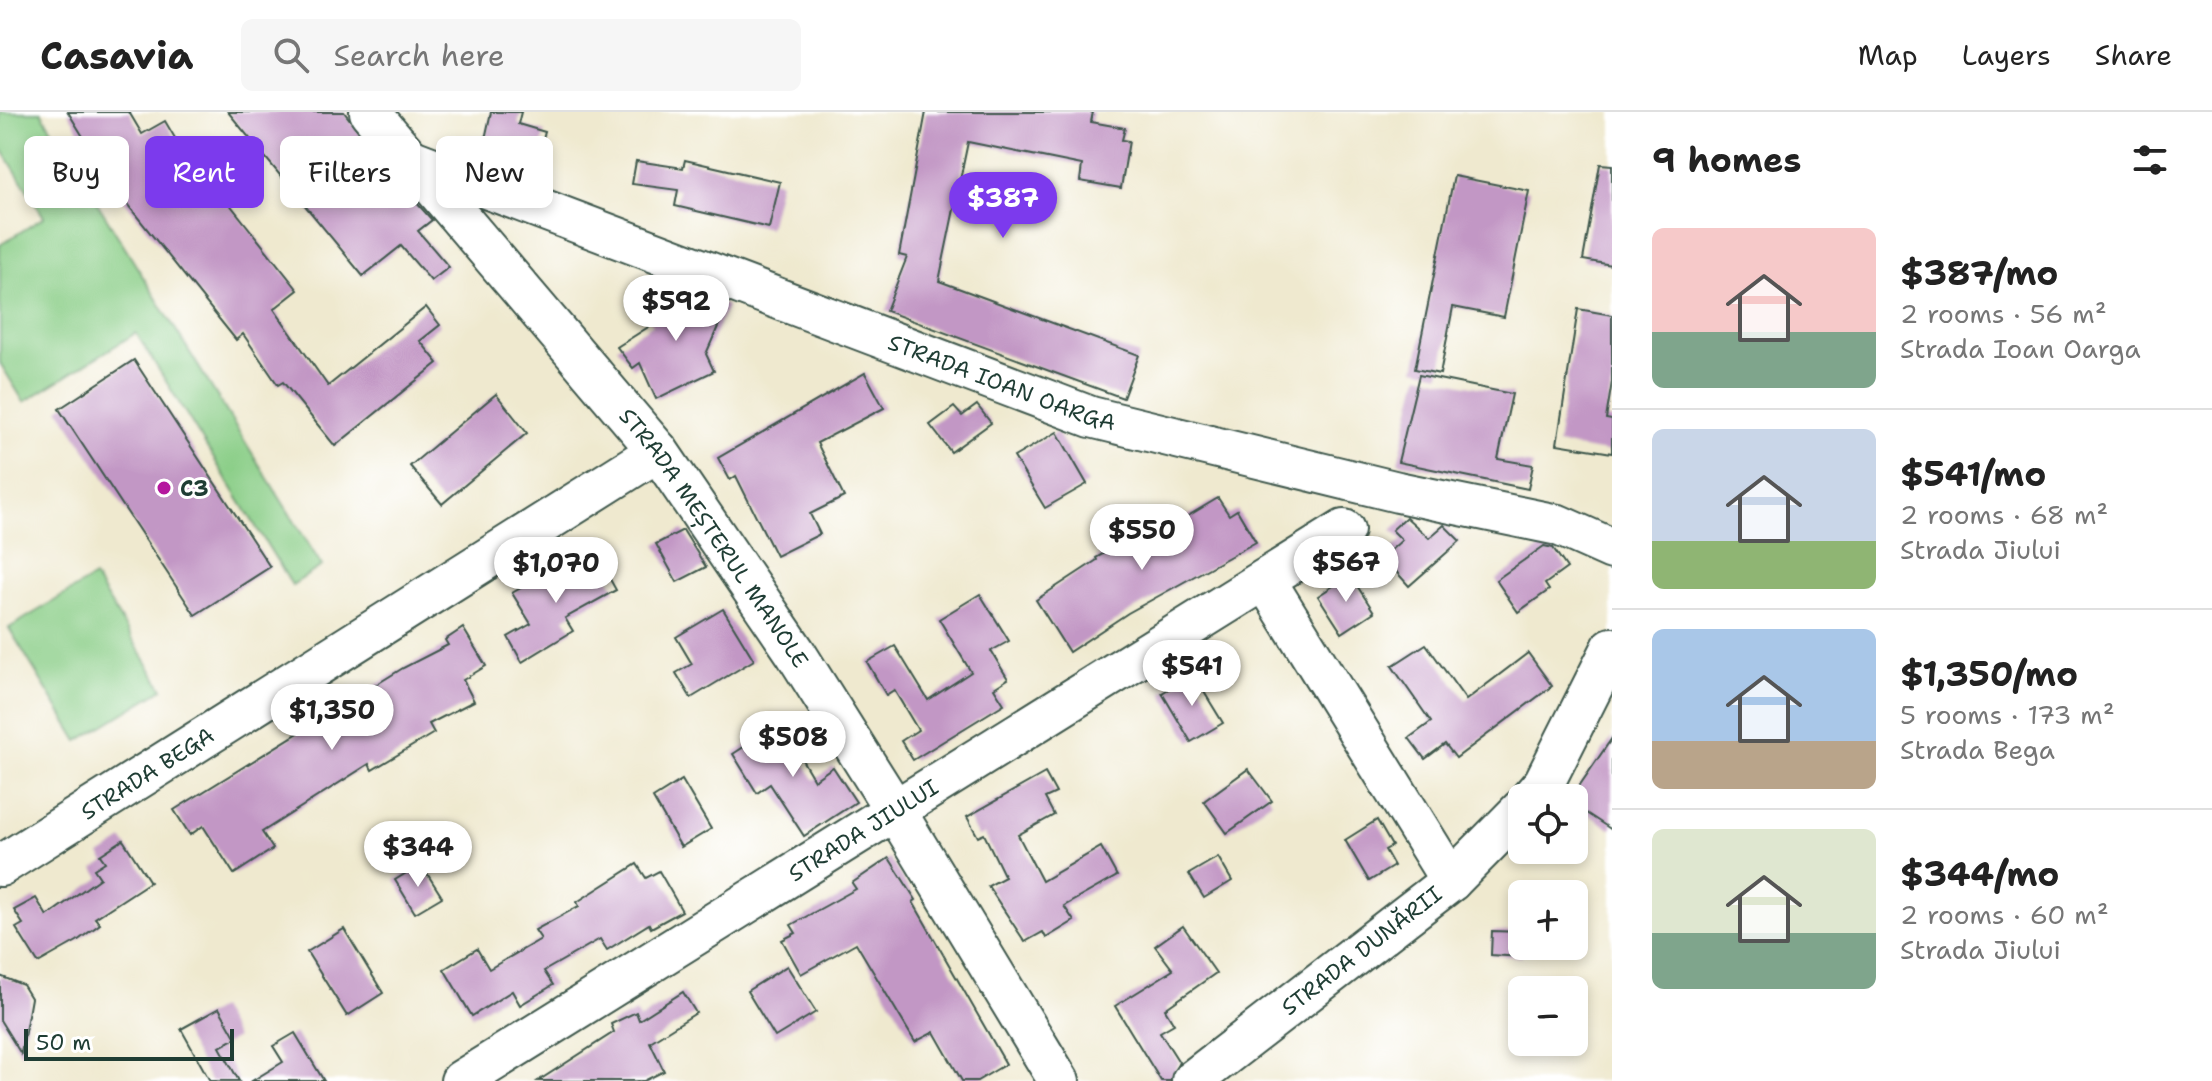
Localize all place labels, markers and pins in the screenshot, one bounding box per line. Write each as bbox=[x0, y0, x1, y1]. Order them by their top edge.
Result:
pin: $387 bbox=[956, 172, 1050, 240]
pin: $592 bbox=[629, 275, 723, 343]
place label: C3 bbox=[180, 474, 209, 503]
marker: C3 bbox=[155, 479, 173, 497]
pin: $550 bbox=[1095, 504, 1189, 572]
pin: $567 bbox=[1299, 536, 1393, 604]
pin: $1,070 bbox=[491, 537, 621, 605]
pin: $541 bbox=[1145, 640, 1239, 708]
pin: $1,350 bbox=[267, 684, 397, 752]
pin: $508 bbox=[746, 711, 840, 779]
pin: $344 bbox=[371, 821, 465, 889]

